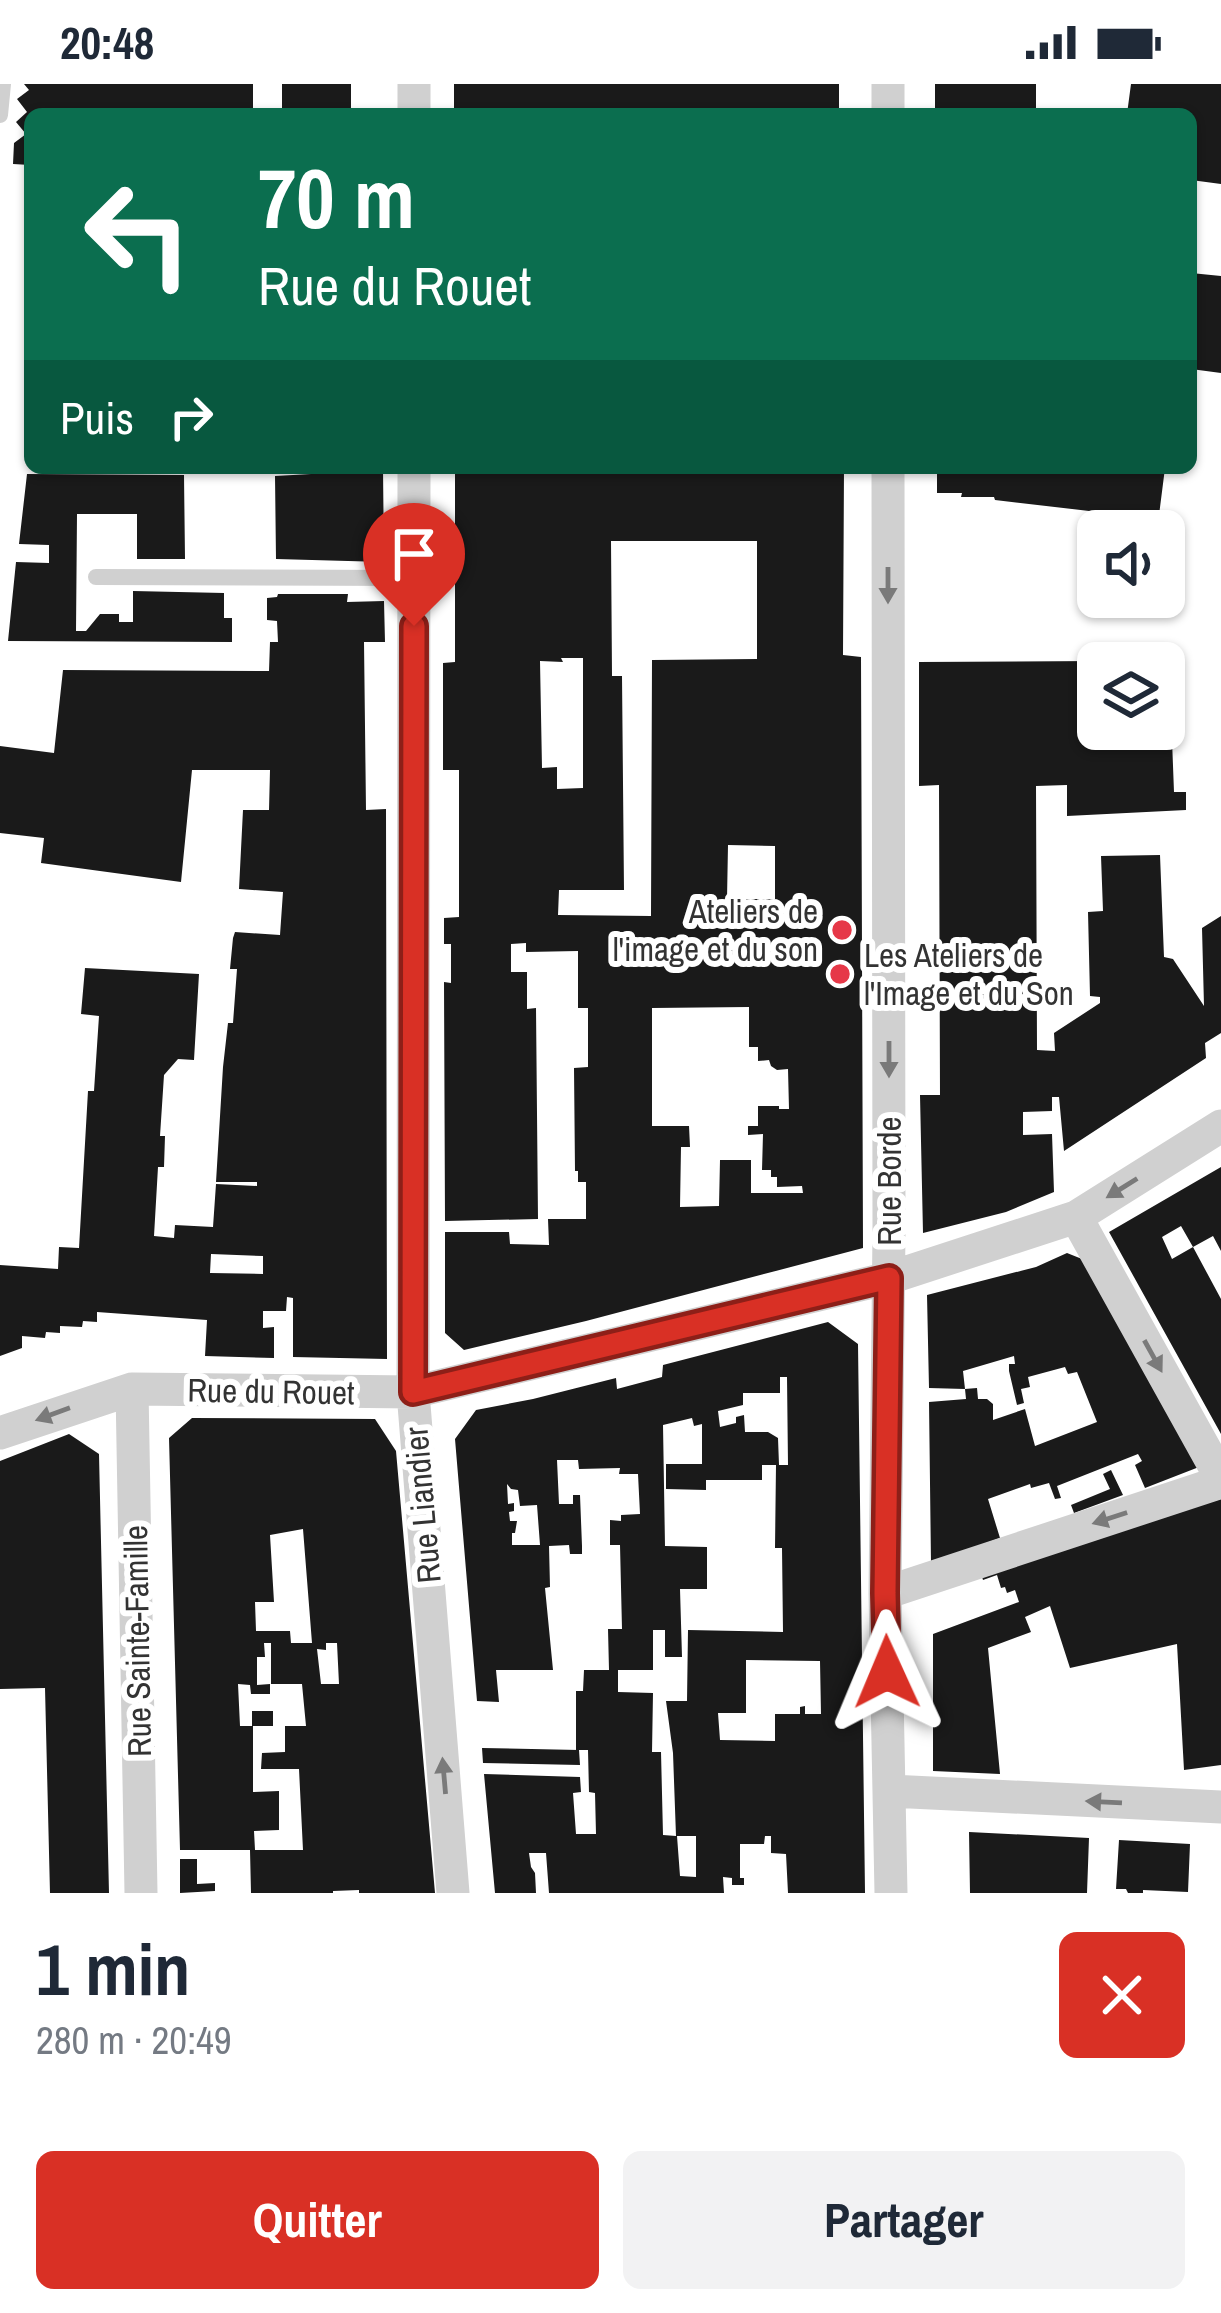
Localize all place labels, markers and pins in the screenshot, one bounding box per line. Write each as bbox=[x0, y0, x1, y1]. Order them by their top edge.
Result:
pin bbox=[363, 503, 465, 626]
place label: Ateliers de l'image et du son bbox=[613, 889, 818, 971]
marker: Ateliers de l'image et du son bbox=[829, 917, 855, 943]
place label: Les Ateliers de l'Image et du Son bbox=[864, 933, 1074, 1015]
marker: Les Ateliers de l'Image et du Son bbox=[827, 961, 853, 987]

